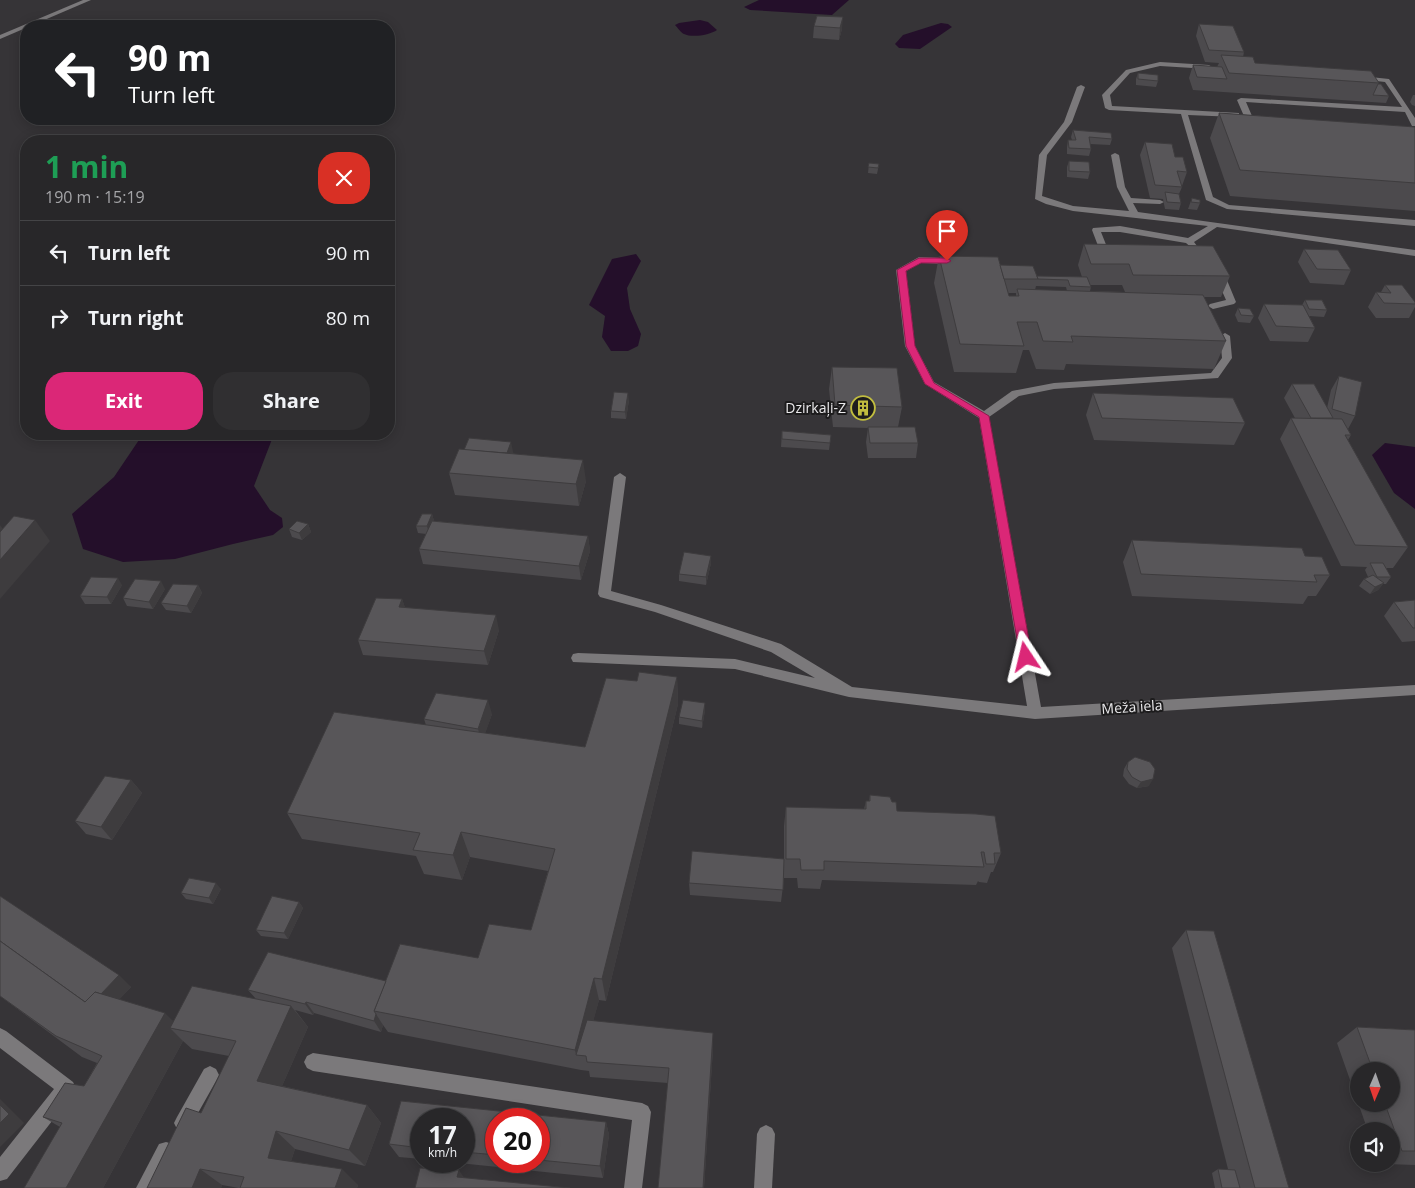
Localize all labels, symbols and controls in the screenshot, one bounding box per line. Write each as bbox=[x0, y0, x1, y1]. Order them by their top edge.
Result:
text: 90 m bbox=[128, 34, 211, 81]
icon: left bbox=[45, 40, 110, 105]
text: Turn left bbox=[128, 79, 215, 109]
text: 1 min bbox=[45, 146, 128, 187]
button: close bbox=[318, 152, 370, 204]
text: 190 m · 15:19 bbox=[45, 186, 145, 208]
pin bbox=[926, 210, 968, 261]
icon: arrive bbox=[933, 217, 961, 245]
icon: left bbox=[45, 239, 73, 267]
text: Turn left bbox=[88, 240, 170, 266]
text: 90 m bbox=[326, 240, 370, 266]
icon: right bbox=[45, 304, 73, 332]
text: Turn right bbox=[88, 305, 183, 331]
text: 80 m bbox=[326, 305, 370, 331]
button: Exit bbox=[45, 372, 203, 430]
button: Share bbox=[213, 372, 370, 430]
building icon: Dzirkaļi-Z bbox=[850, 395, 876, 421]
place label: Dzirkaļi-Z bbox=[785, 398, 846, 417]
position arrow bbox=[999, 630, 1051, 682]
street label: Meža iela bbox=[1101, 695, 1163, 718]
north arrow bbox=[1350, 1062, 1400, 1112]
map controls bbox=[1350, 1062, 1400, 1172]
speed limit sign: 20 bbox=[485, 1108, 550, 1173]
text: 17 bbox=[428, 1117, 457, 1151]
button: sound bbox=[1350, 1122, 1400, 1172]
text: km/h bbox=[428, 1144, 457, 1161]

